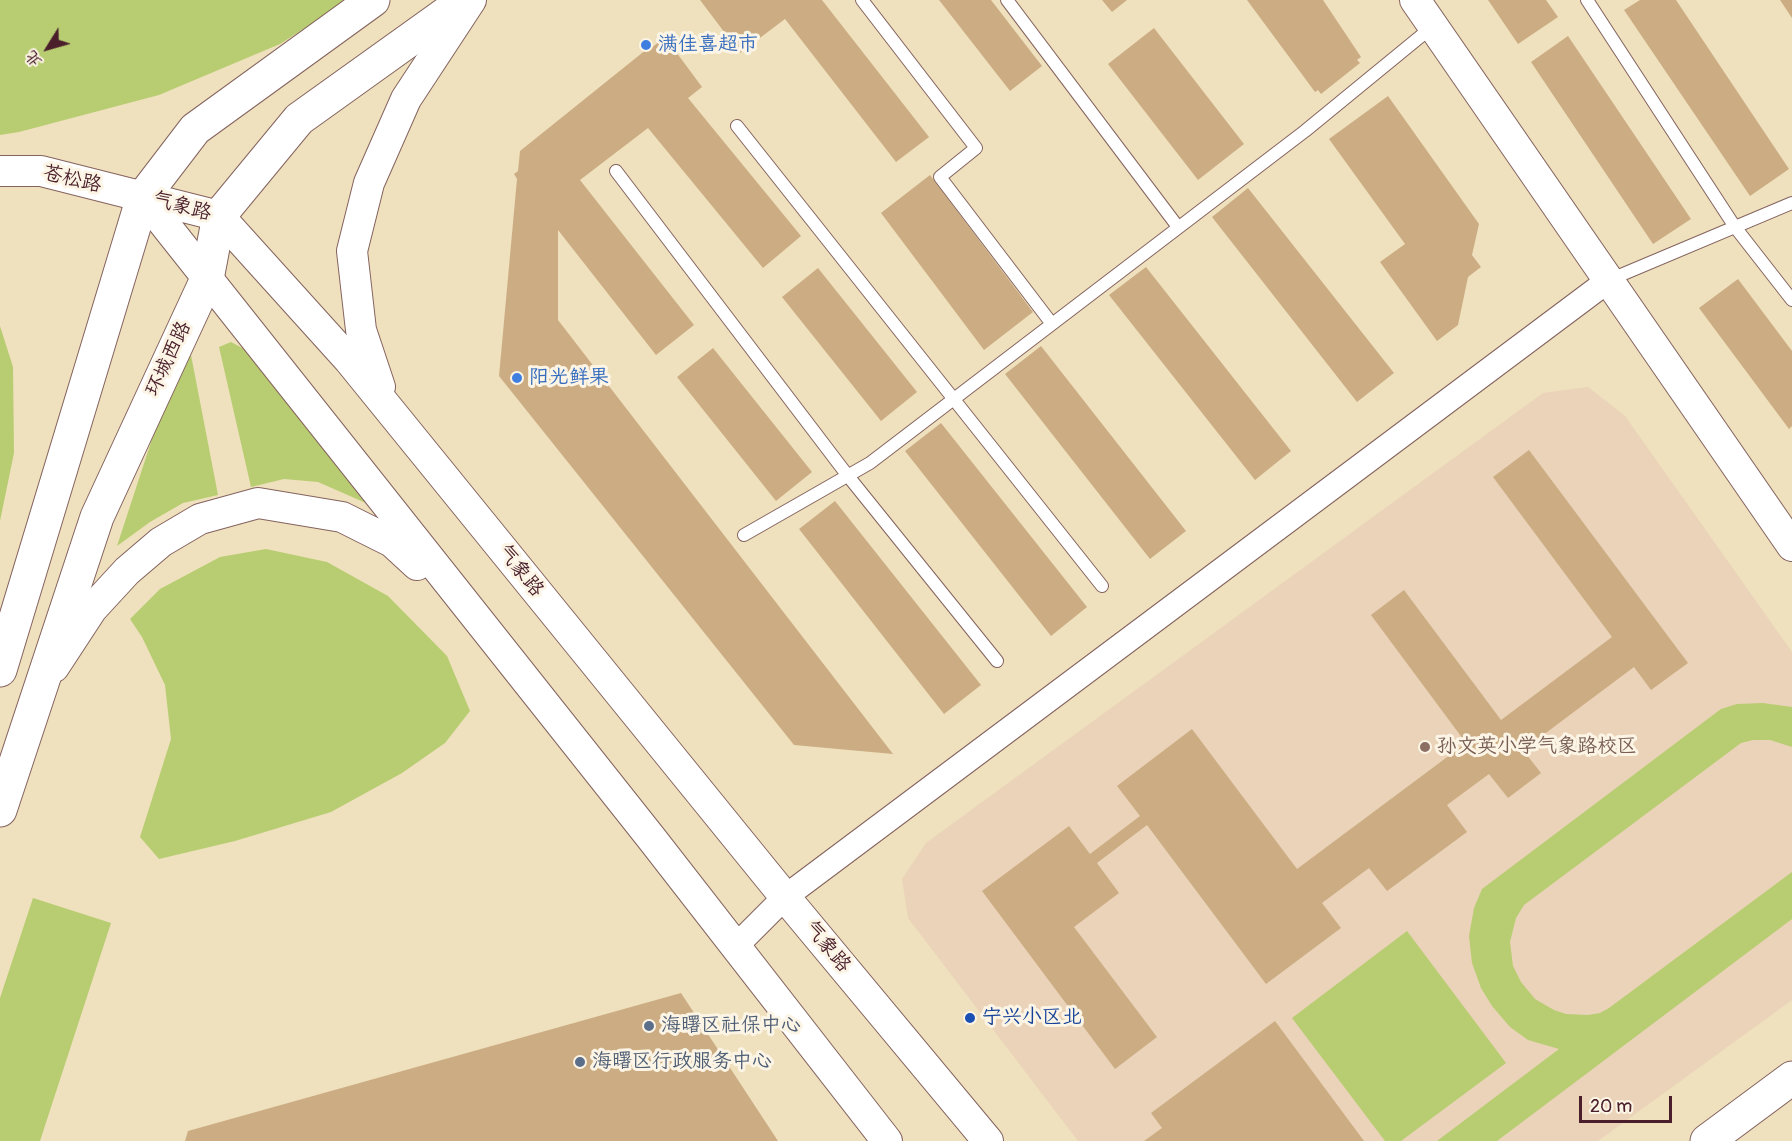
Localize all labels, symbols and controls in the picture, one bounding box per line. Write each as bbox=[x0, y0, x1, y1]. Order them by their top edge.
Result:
north arrow bbox=[18, 18, 78, 78]
place label: 满佳喜超市 bbox=[658, 33, 758, 57]
marker: 满佳喜超市 bbox=[639, 38, 653, 52]
text: 北 bbox=[21, 46, 46, 71]
street label: 苍松路 bbox=[40, 162, 104, 198]
street label: 气象路 bbox=[150, 188, 214, 226]
street label: 环城西路 bbox=[141, 318, 197, 400]
place label: 阳光鲜果 bbox=[529, 366, 609, 390]
marker: 阳光鲜果 bbox=[510, 371, 524, 385]
street label: 气象路 bbox=[492, 540, 548, 602]
place label: 孙文英小学气象路校区 bbox=[1437, 735, 1637, 759]
marker: 孙文英小学气象路校区 bbox=[1418, 740, 1432, 754]
street label: 气象路 bbox=[799, 916, 855, 978]
place label: 宁兴小区北 bbox=[982, 1006, 1082, 1030]
marker: 宁兴小区北 bbox=[963, 1011, 977, 1025]
place label: 海曙区社保中心 bbox=[661, 1014, 801, 1038]
marker: 海曙区社保中心 bbox=[642, 1019, 656, 1033]
place label: 海曙区行政服务中心 bbox=[592, 1050, 772, 1074]
marker: 海曙区行政服务中心 bbox=[573, 1055, 587, 1069]
scale bar bbox=[1582, 1084, 1675, 1122]
text: 20 m bbox=[1590, 1095, 1632, 1118]

